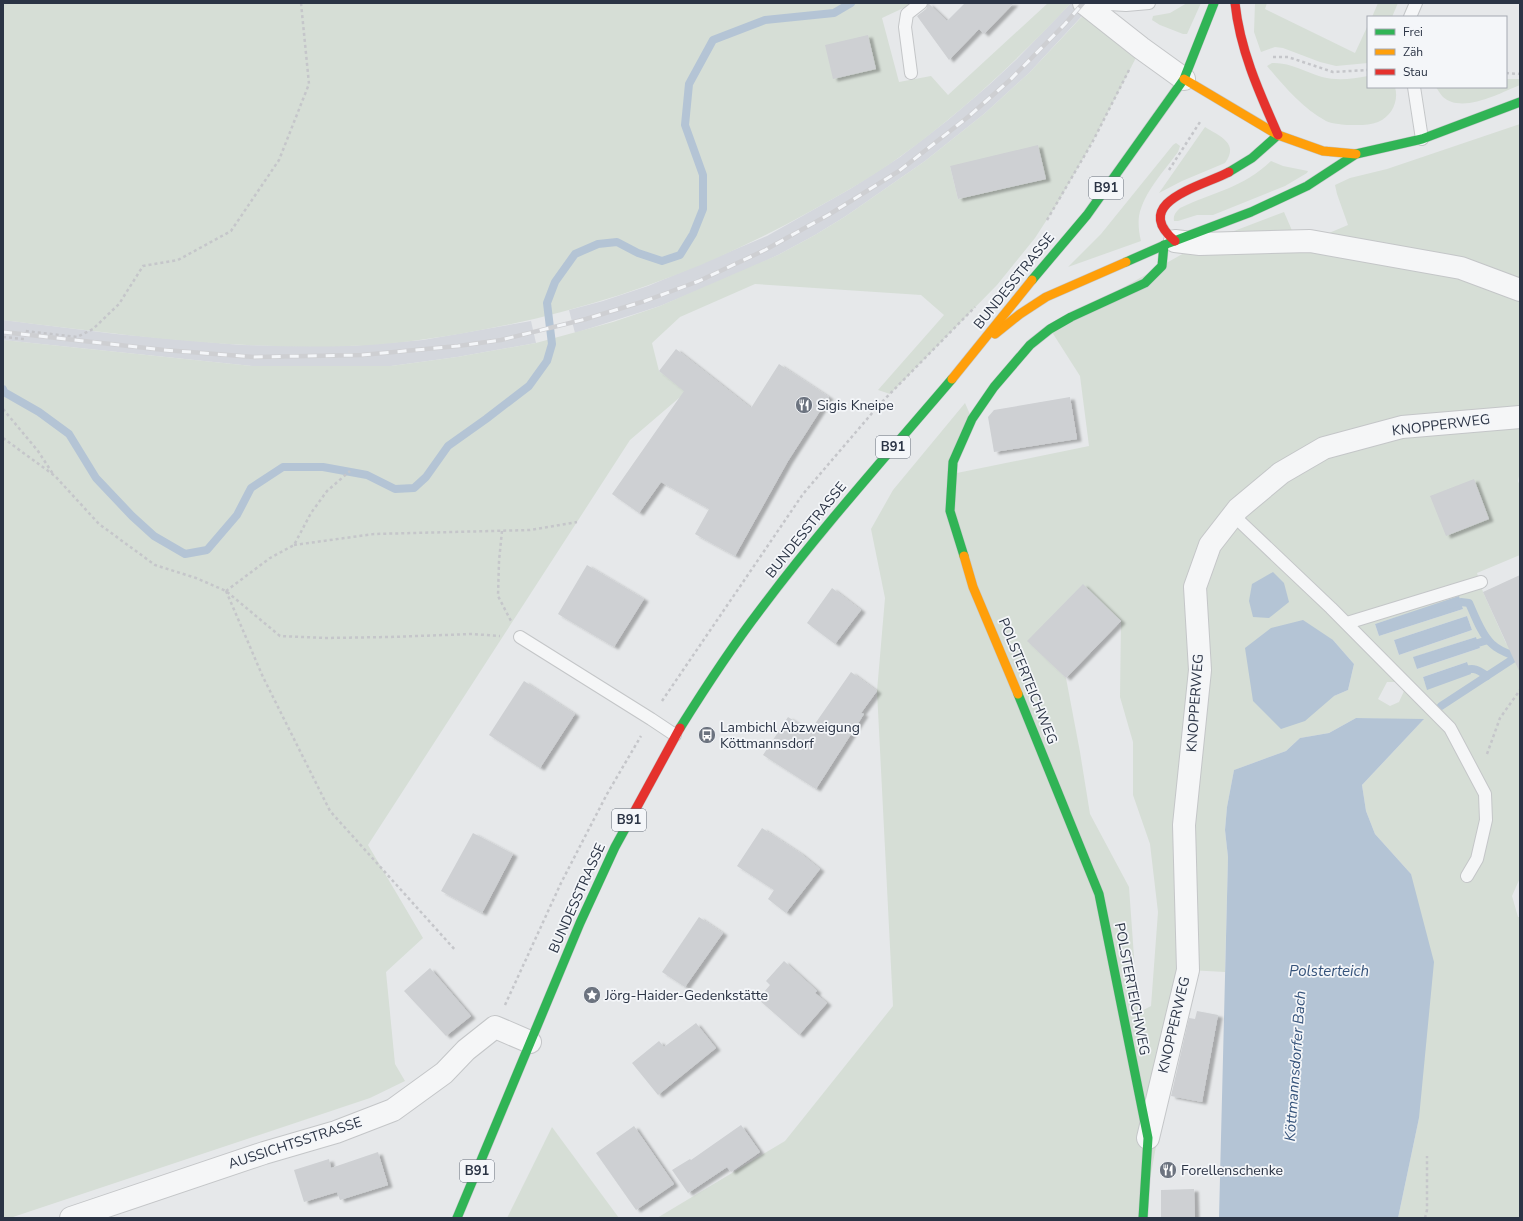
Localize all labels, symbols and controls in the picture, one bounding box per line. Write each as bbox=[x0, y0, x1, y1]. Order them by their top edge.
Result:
legend bbox=[1367, 16, 1507, 88]
text: Frei bbox=[1403, 24, 1423, 40]
text: Zäh bbox=[1403, 44, 1423, 60]
text: Stau bbox=[1403, 64, 1428, 80]
road number: B91 bbox=[1089, 177, 1123, 199]
street label: BUNDESSTRASSE bbox=[969, 229, 1059, 333]
restaurant icon: Sigis Kneipe bbox=[794, 395, 814, 415]
place label: Sigis Kneipe bbox=[817, 396, 894, 415]
street label: KNOPPERWEG bbox=[1391, 410, 1491, 440]
road number: B91 bbox=[876, 436, 910, 458]
street label: BUNDESSTRASSE bbox=[761, 478, 851, 582]
street label: POLSTERTEICHWEG bbox=[994, 615, 1062, 747]
street label: KNOPPERWEG bbox=[1182, 653, 1208, 753]
place label: Lambichl Abzweigung Köttmannsdorf bbox=[720, 718, 860, 753]
bus stop icon: Lambichl Abzweigung Köttmannsdorf bbox=[697, 725, 717, 745]
road number: B91 bbox=[612, 809, 646, 831]
street label: BUNDESSTRASSE bbox=[544, 840, 610, 956]
street label: POLSTERTEICHWEG bbox=[1110, 921, 1154, 1057]
water label: Polsterteich bbox=[1289, 961, 1369, 981]
street label: KNOPPERWEG bbox=[1154, 975, 1194, 1075]
place icon: Jörg-Haider-Gedenkstätte bbox=[582, 985, 602, 1005]
place label: Jörg-Haider-Gedenkstätte bbox=[604, 986, 768, 1005]
water label: Köttmannsdorfer Bach bbox=[1280, 990, 1310, 1142]
street label: AUSSICHTSSTRASSE bbox=[226, 1112, 364, 1174]
road number: B91 bbox=[460, 1160, 494, 1182]
restaurant icon: Forellenschenke bbox=[1158, 1160, 1178, 1180]
place label: Forellenschenke bbox=[1181, 1161, 1283, 1180]

